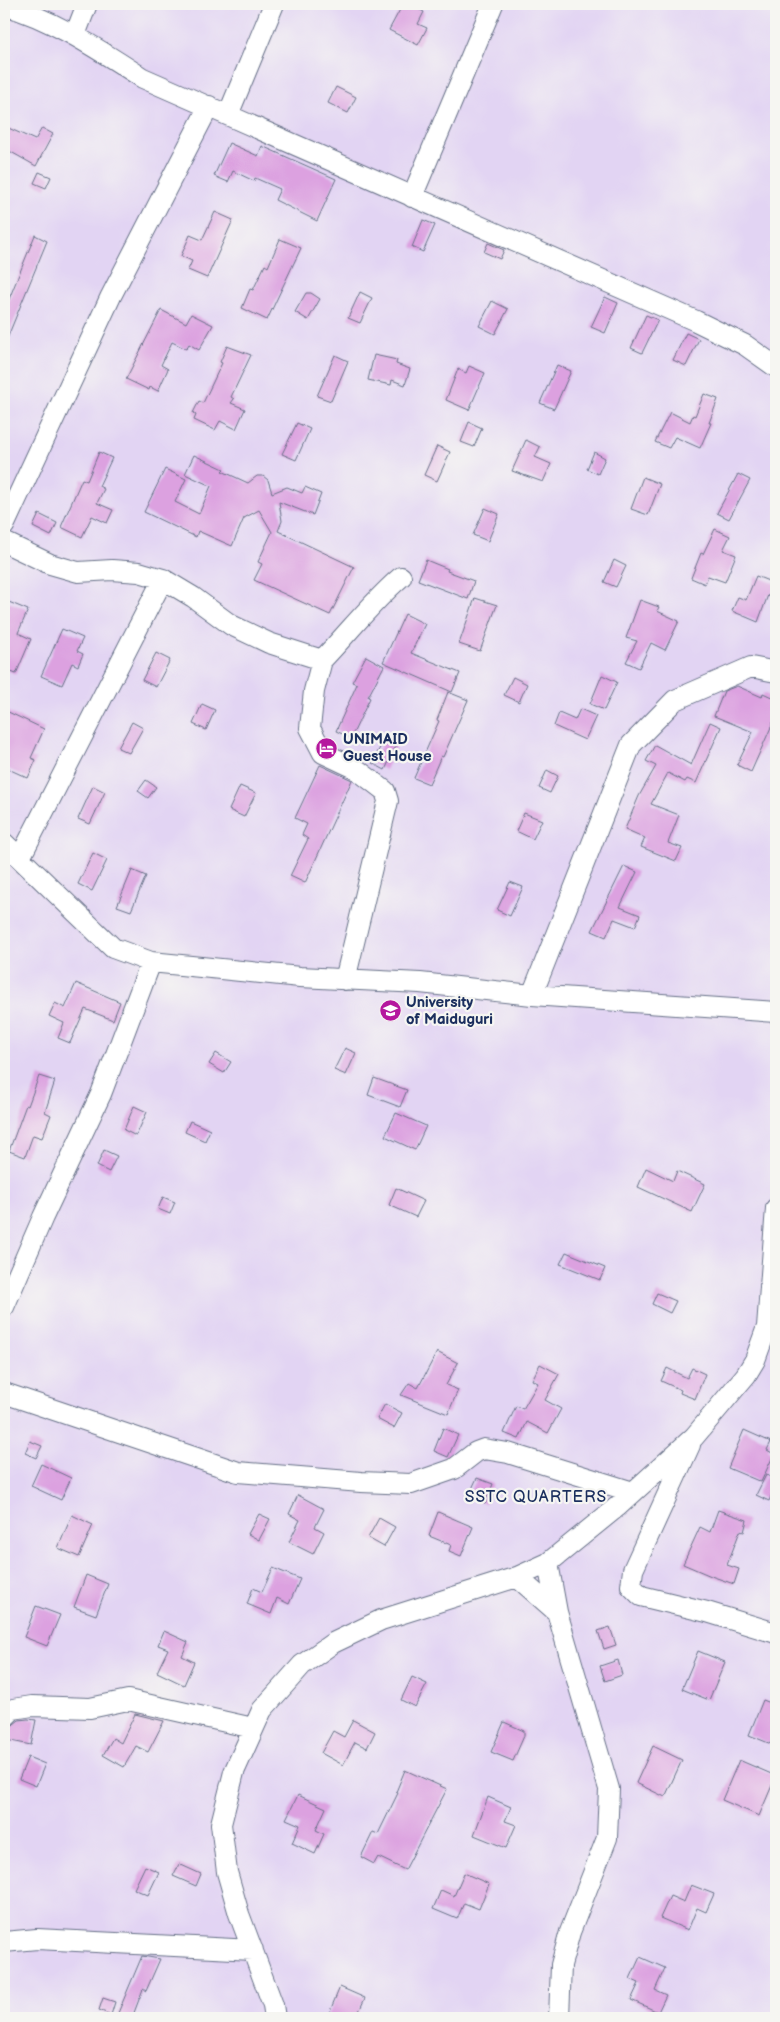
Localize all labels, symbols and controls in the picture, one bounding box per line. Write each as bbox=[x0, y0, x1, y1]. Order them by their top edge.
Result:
place label: UNIMAID Guest House bbox=[343, 730, 432, 766]
hotel icon: UNIMAID Guest House bbox=[315, 736, 339, 760]
place label: University of Maiduguri bbox=[406, 993, 493, 1029]
school or university icon: University of Maiduguri bbox=[378, 999, 402, 1023]
district label: SSTC QUARTERS bbox=[465, 1488, 607, 1507]

